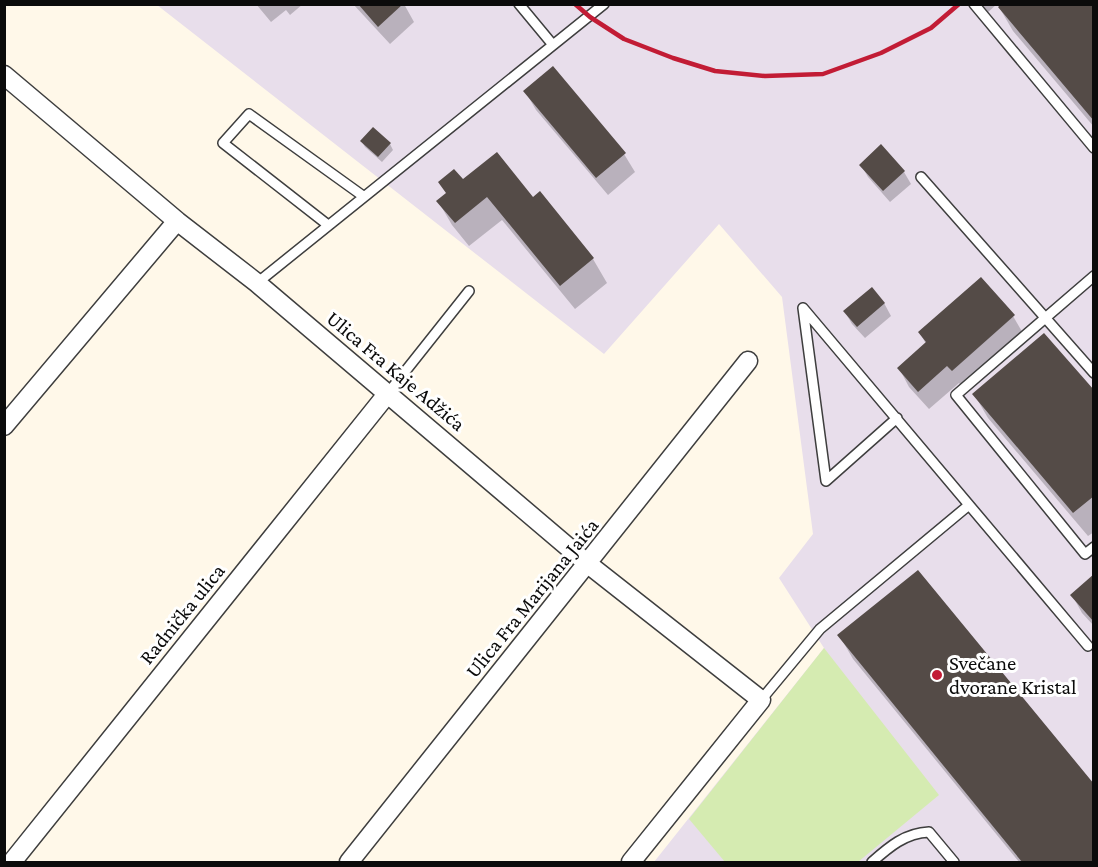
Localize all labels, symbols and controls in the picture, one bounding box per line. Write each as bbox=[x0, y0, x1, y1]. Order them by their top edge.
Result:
street label: Ulica Fra Kaje Adžića bbox=[322, 306, 470, 436]
street label: Ulica Fra Marijana Jaića bbox=[460, 513, 604, 682]
street label: Radnička ulica bbox=[134, 559, 230, 669]
place label: Svečane dvorane Kristal bbox=[949, 651, 1077, 699]
marker: Svečane dvorane Kristal bbox=[930, 668, 944, 682]

